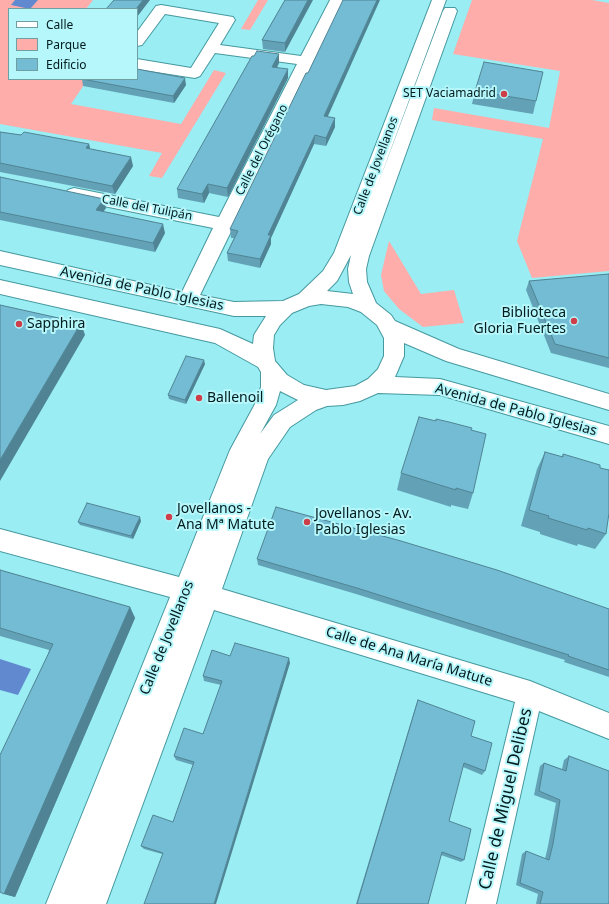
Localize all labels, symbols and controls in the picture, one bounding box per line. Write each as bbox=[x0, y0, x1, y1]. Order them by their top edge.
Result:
legend bbox=[8, 8, 138, 80]
text: Calle bbox=[46, 16, 73, 33]
text: Parque bbox=[46, 36, 86, 53]
text: Edificio bbox=[46, 56, 87, 73]
place label: SET Vaciamadrid bbox=[403, 87, 496, 101]
marker: SET Vaciamadrid bbox=[499, 89, 509, 99]
street label: Calle del Orégano bbox=[233, 102, 291, 198]
street label: Calle de Jovellanos bbox=[351, 115, 401, 217]
street label: Calle del Tulipán bbox=[100, 192, 194, 224]
street label: Avenida de Pablo Iglesias bbox=[59, 263, 225, 315]
place label: Biblioteca Gloria Fuertes bbox=[474, 305, 566, 338]
place label: Sapphira bbox=[27, 316, 85, 332]
marker: Biblioteca Gloria Fuertes bbox=[569, 316, 579, 326]
marker: Sapphira bbox=[14, 319, 24, 329]
street label: Avenida de Pablo Iglesias bbox=[433, 380, 599, 440]
place label: Ballenoil bbox=[207, 390, 263, 406]
marker: Ballenoil bbox=[194, 393, 204, 403]
place label: Jovellanos - Ana Mª Matute bbox=[177, 501, 275, 534]
place label: Jovellanos - Av. Pablo Iglesias bbox=[315, 506, 412, 538]
marker: Jovellanos - Ana Mª Matute bbox=[164, 512, 174, 522]
marker: Jovellanos - Av. Pablo Iglesias bbox=[302, 517, 312, 527]
street label: Calle de Jovellanos bbox=[136, 579, 198, 697]
street label: Calle de Ana María Matute bbox=[324, 624, 494, 690]
street label: Calle de Miguel Delibes bbox=[475, 706, 537, 892]

